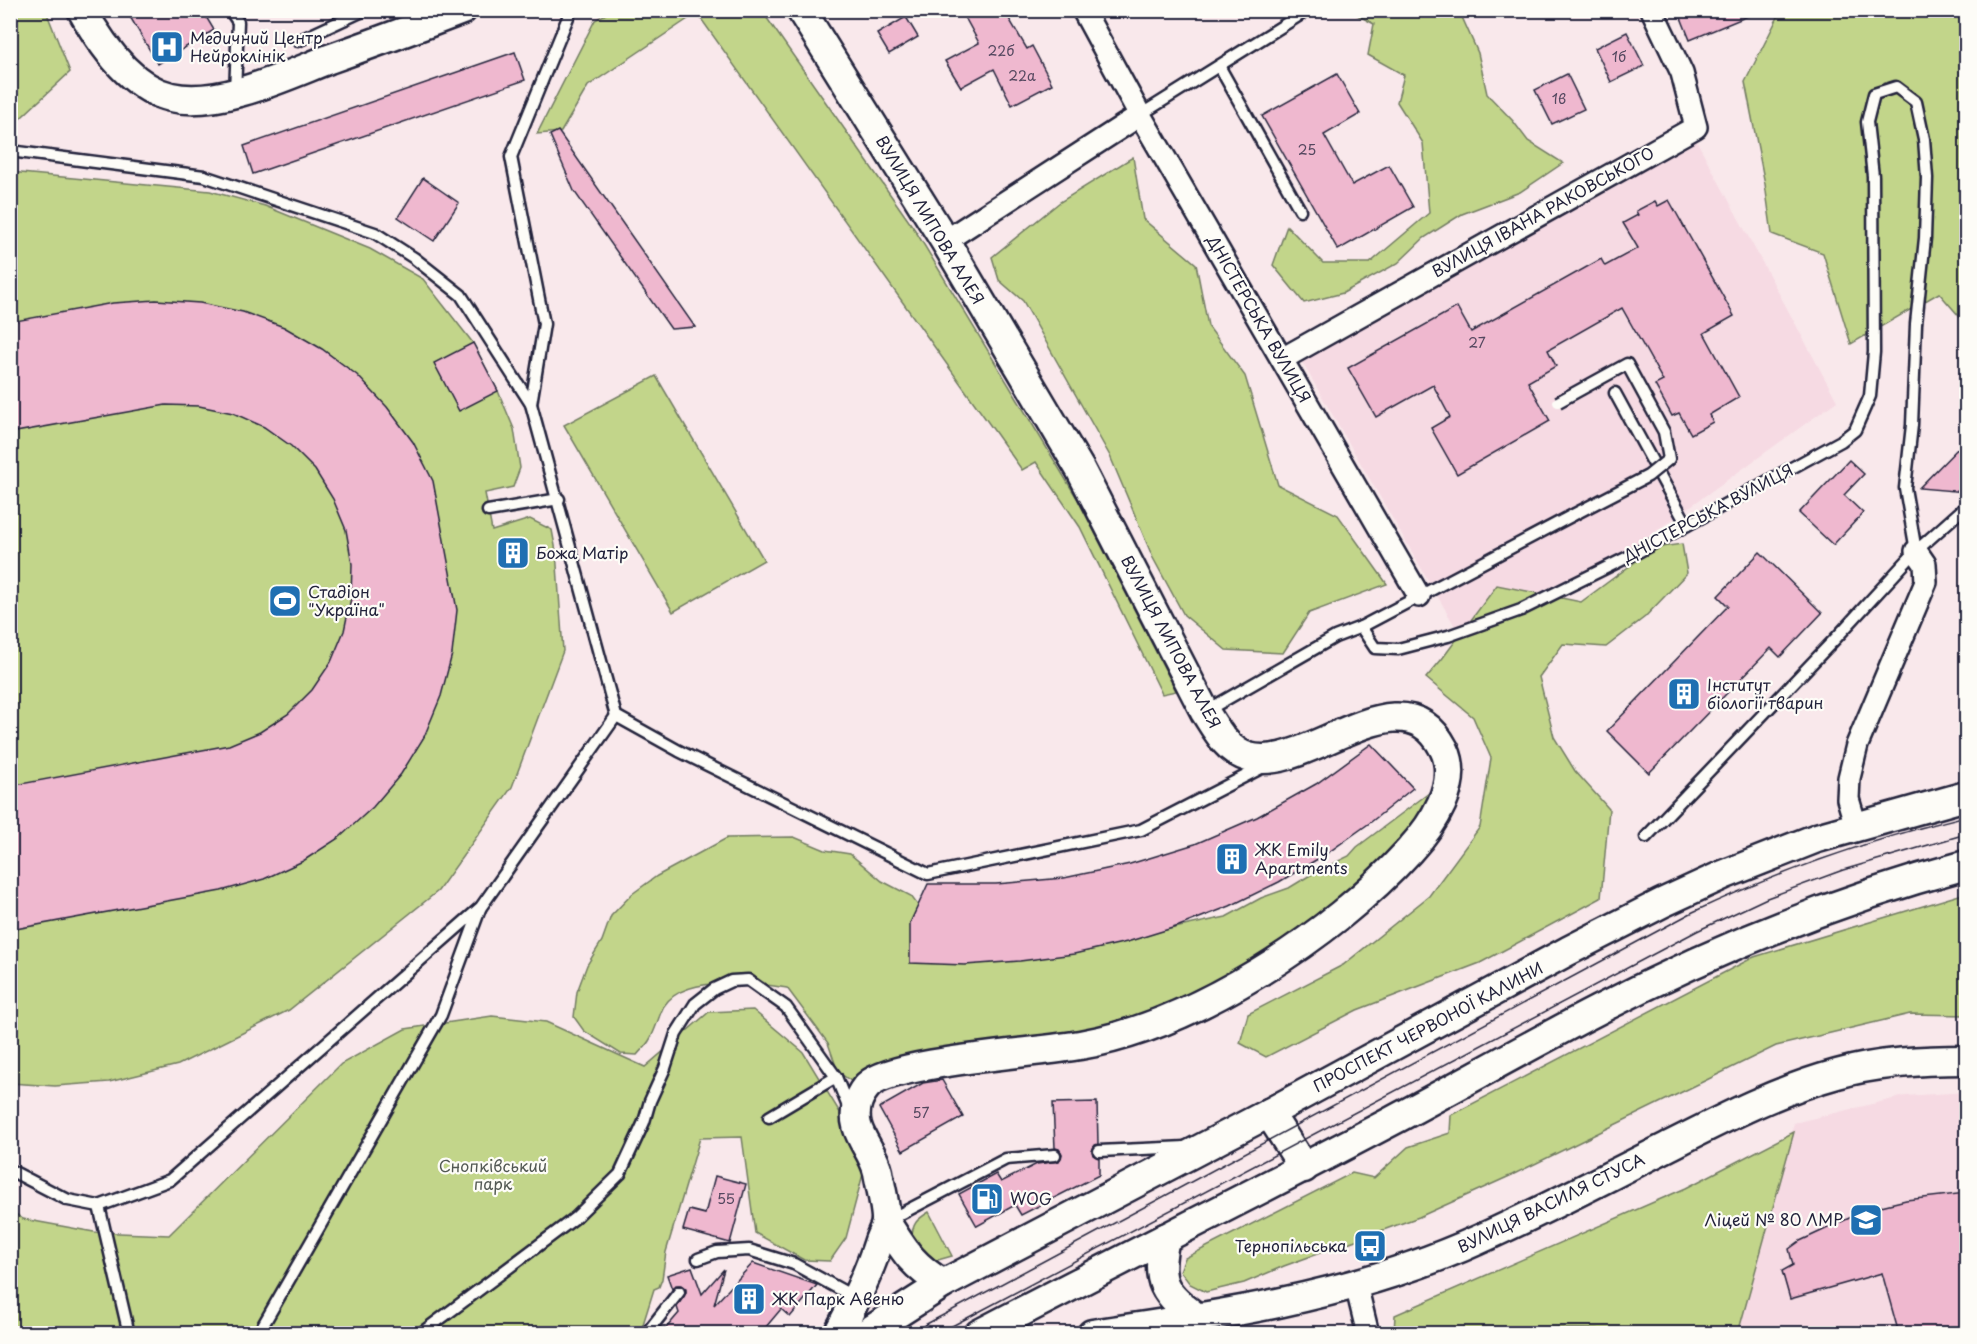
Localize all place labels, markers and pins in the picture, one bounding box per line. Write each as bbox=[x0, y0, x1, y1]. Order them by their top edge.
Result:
place label: Медичний Центр Нейроклінік bbox=[190, 25, 323, 67]
hospital icon: Медичний Центр Нейроклінік bbox=[149, 29, 185, 65]
building icon: Божа Матір bbox=[495, 535, 531, 571]
place label: Божа Матір bbox=[536, 540, 628, 564]
place label: Стадіон "Україна" bbox=[308, 579, 385, 621]
sports icon: Стадіон "Україна" bbox=[267, 583, 303, 619]
place label: Інститут біології тварин bbox=[1707, 672, 1824, 714]
building icon: Інститут біології тварин bbox=[1666, 676, 1702, 712]
place label: ЖК Emily Apartments bbox=[1254, 837, 1347, 879]
building icon: ЖК Emily Apartments bbox=[1214, 841, 1250, 877]
fuel station icon: WOG bbox=[969, 1181, 1005, 1217]
place label: WOG bbox=[1010, 1186, 1052, 1210]
school or university icon: Ліцей № 80 ЛМР bbox=[1848, 1202, 1884, 1238]
place label: Ліцей № 80 ЛМР bbox=[1704, 1207, 1843, 1231]
bus stop icon: Тернопільська bbox=[1352, 1228, 1388, 1264]
place label: Тернопільська bbox=[1235, 1233, 1347, 1257]
building icon: ЖК Парк Авеню bbox=[731, 1281, 767, 1317]
place label: ЖК Парк Авеню bbox=[771, 1286, 904, 1310]

